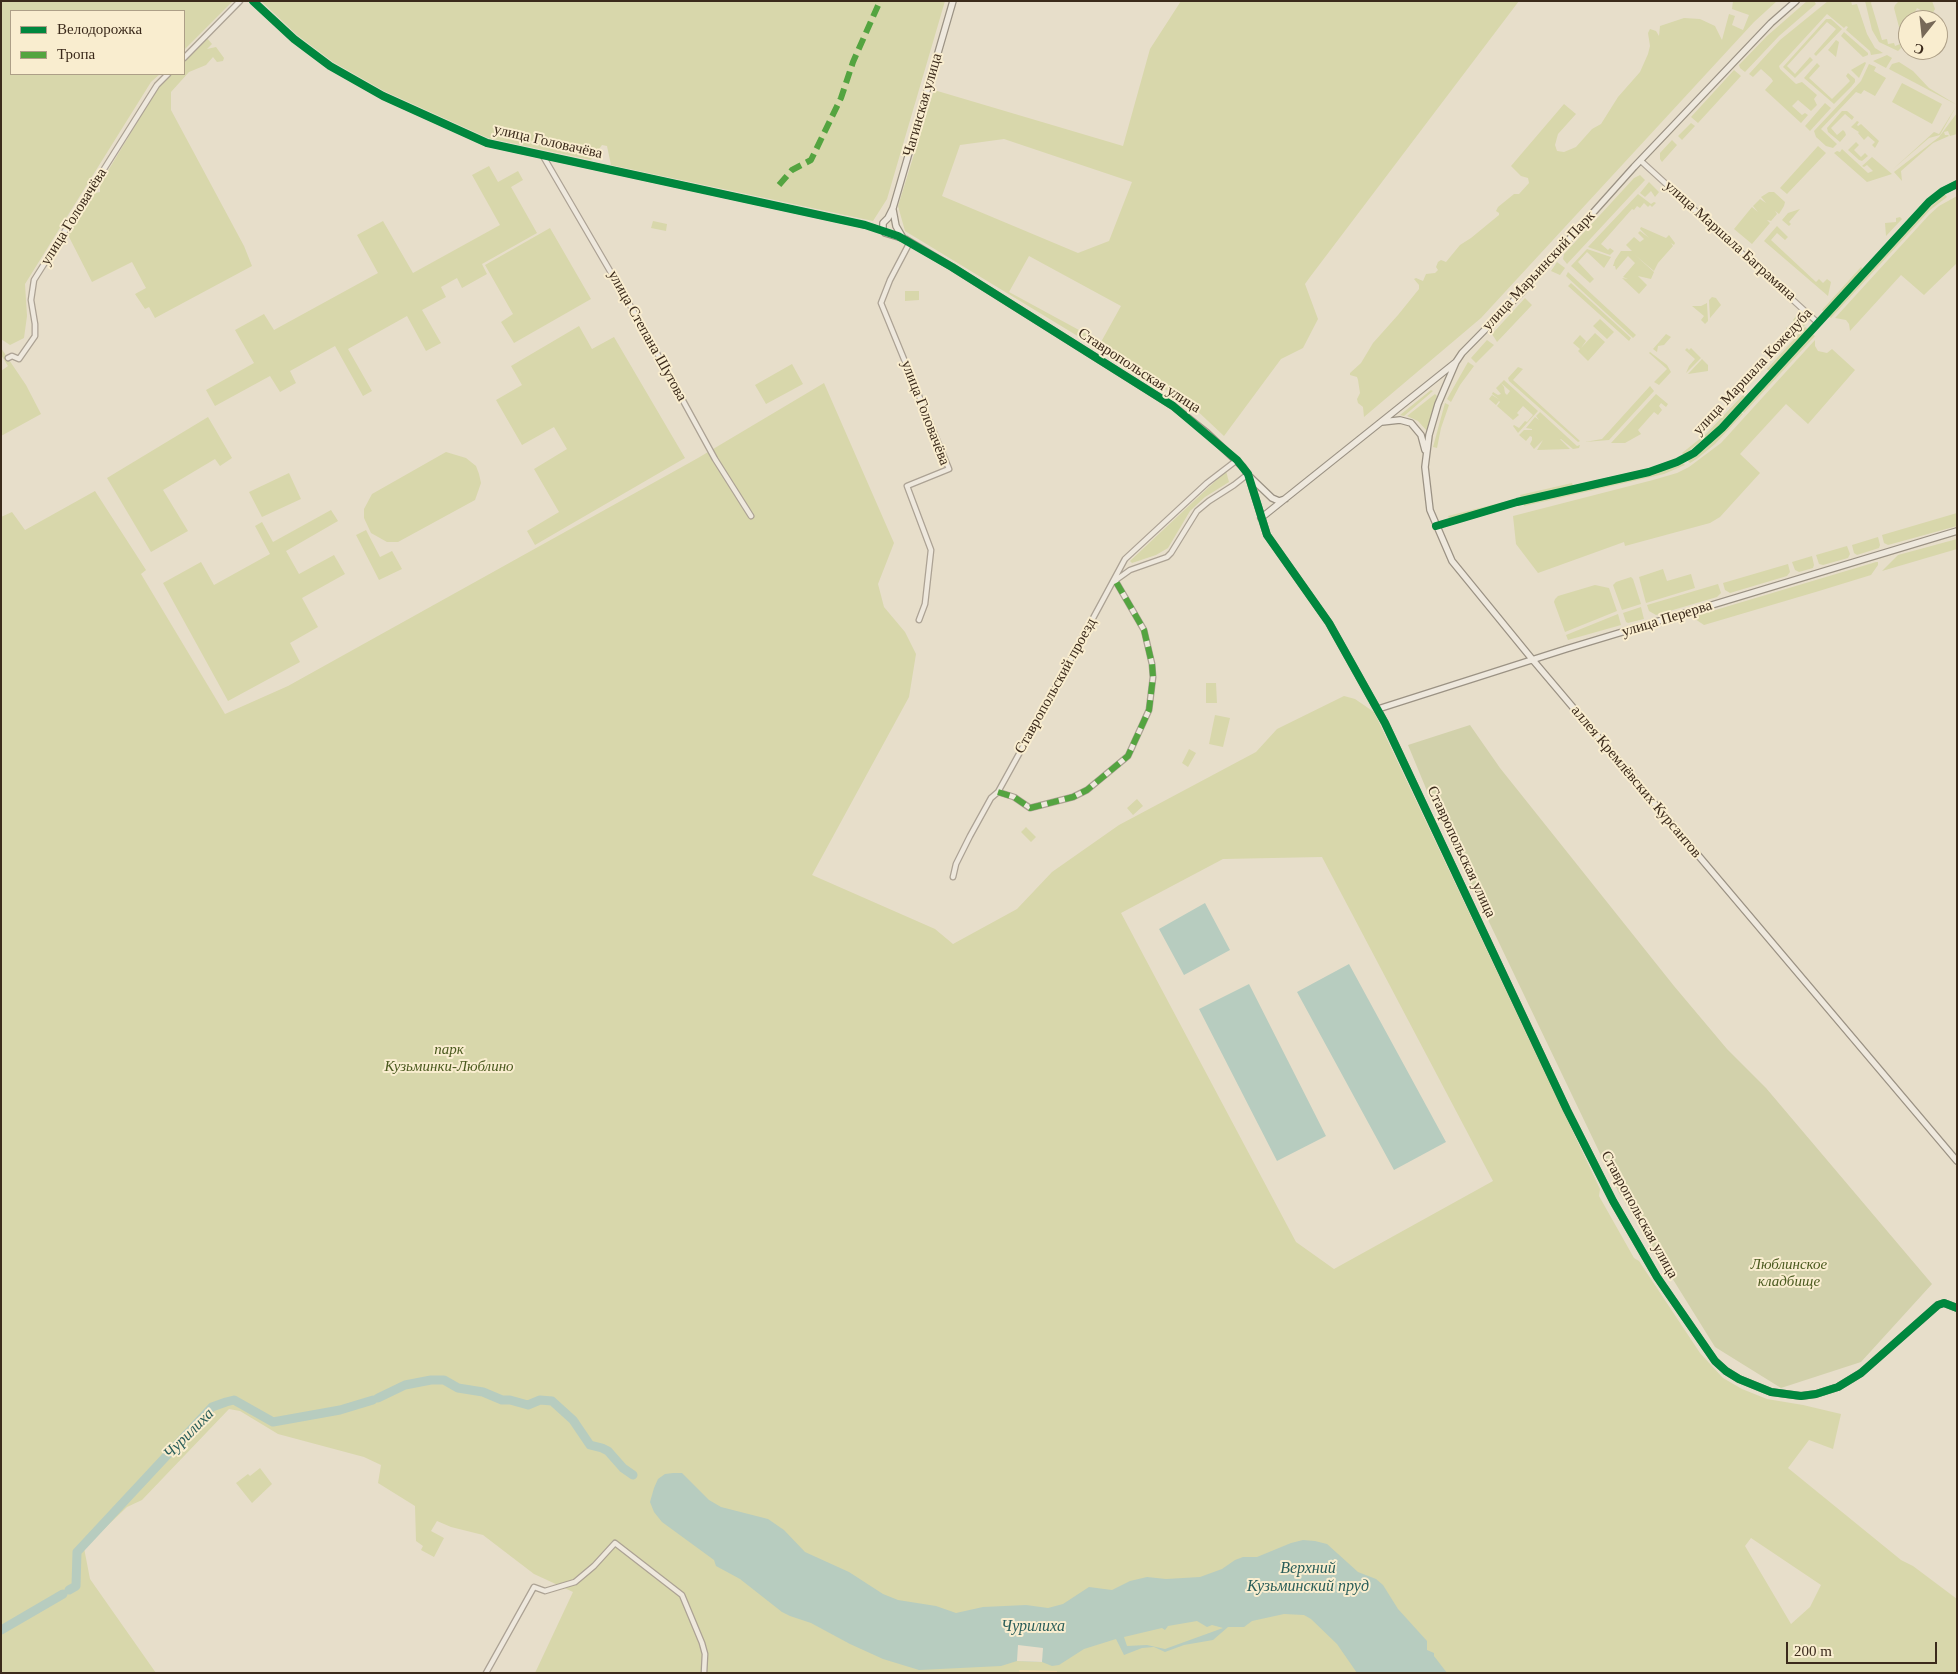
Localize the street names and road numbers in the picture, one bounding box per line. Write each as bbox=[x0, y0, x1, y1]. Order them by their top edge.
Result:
street label: Чагинская улица bbox=[900, 51, 946, 159]
street label: улица Головачёва bbox=[492, 121, 604, 163]
street label: улица Головачёва bbox=[37, 165, 111, 269]
street label: улица Маршала Баграмяна bbox=[1660, 177, 1800, 305]
street label: улица Марьинский Парк bbox=[1479, 207, 1599, 335]
street label: улица Степана Шутова bbox=[604, 267, 690, 405]
street label: улица Маршала Кожедуба bbox=[1690, 305, 1816, 439]
street label: Ставропольская улица bbox=[1074, 325, 1204, 417]
street label: улица Головачёва bbox=[897, 358, 953, 468]
street label: улица Перерва bbox=[1620, 597, 1714, 641]
street label: Ставропольский проезд bbox=[1011, 615, 1101, 757]
street label: аллея Кремлёвских Курсантов bbox=[1567, 702, 1705, 862]
street label: Ставропольская улица bbox=[1423, 783, 1499, 921]
street label: Ставропольская улица bbox=[1596, 1148, 1682, 1282]

